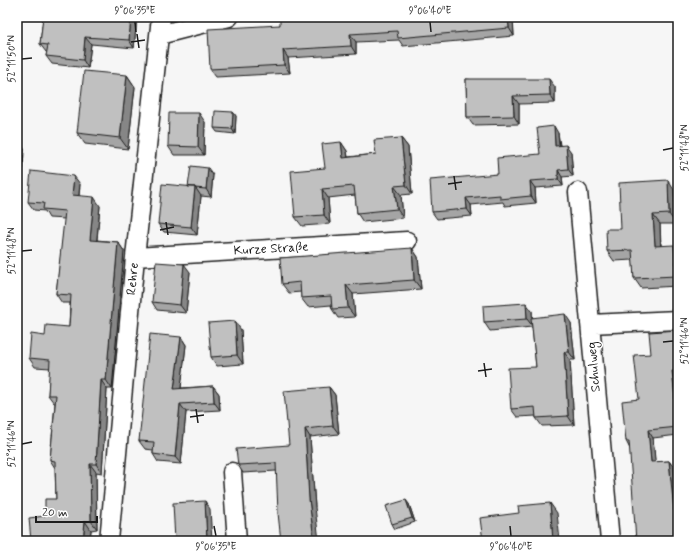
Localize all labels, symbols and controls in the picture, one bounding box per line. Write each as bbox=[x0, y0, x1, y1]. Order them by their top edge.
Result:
text: 9°06'35"E bbox=[115, 4, 156, 18]
text: 9°06'40"E bbox=[409, 4, 451, 18]
text: 52°11'50"N bbox=[5, 35, 19, 83]
text: 52°11'48"N bbox=[678, 124, 692, 172]
text: 52°11'48"N bbox=[5, 227, 19, 275]
street label: Kurze Straße bbox=[233, 239, 309, 259]
street label: Rehre bbox=[123, 262, 143, 296]
text: 52°11'46"N bbox=[678, 317, 692, 365]
street label: Schulweg bbox=[583, 341, 606, 393]
text: 52°11'46"N bbox=[5, 420, 19, 468]
scale bar bbox=[36, 498, 97, 524]
text: 20 m bbox=[42, 505, 68, 521]
text: 9°06'35"E bbox=[196, 540, 237, 554]
text: 9°06'40"E bbox=[490, 540, 532, 554]

